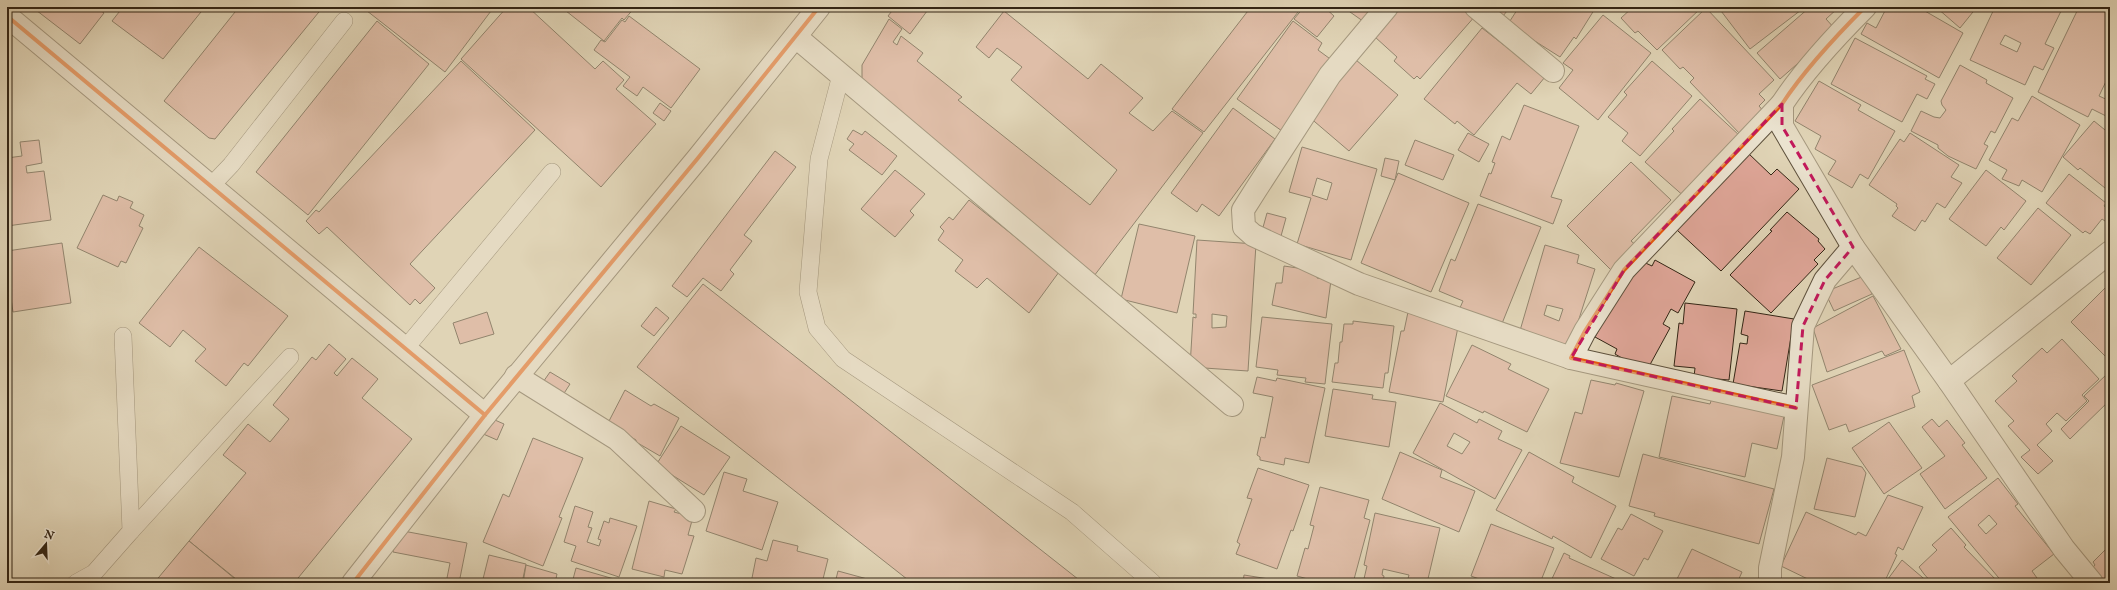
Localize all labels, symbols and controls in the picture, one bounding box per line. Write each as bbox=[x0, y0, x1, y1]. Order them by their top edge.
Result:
north arrow bbox=[26, 524, 66, 564]
text: N bbox=[41, 527, 56, 544]

